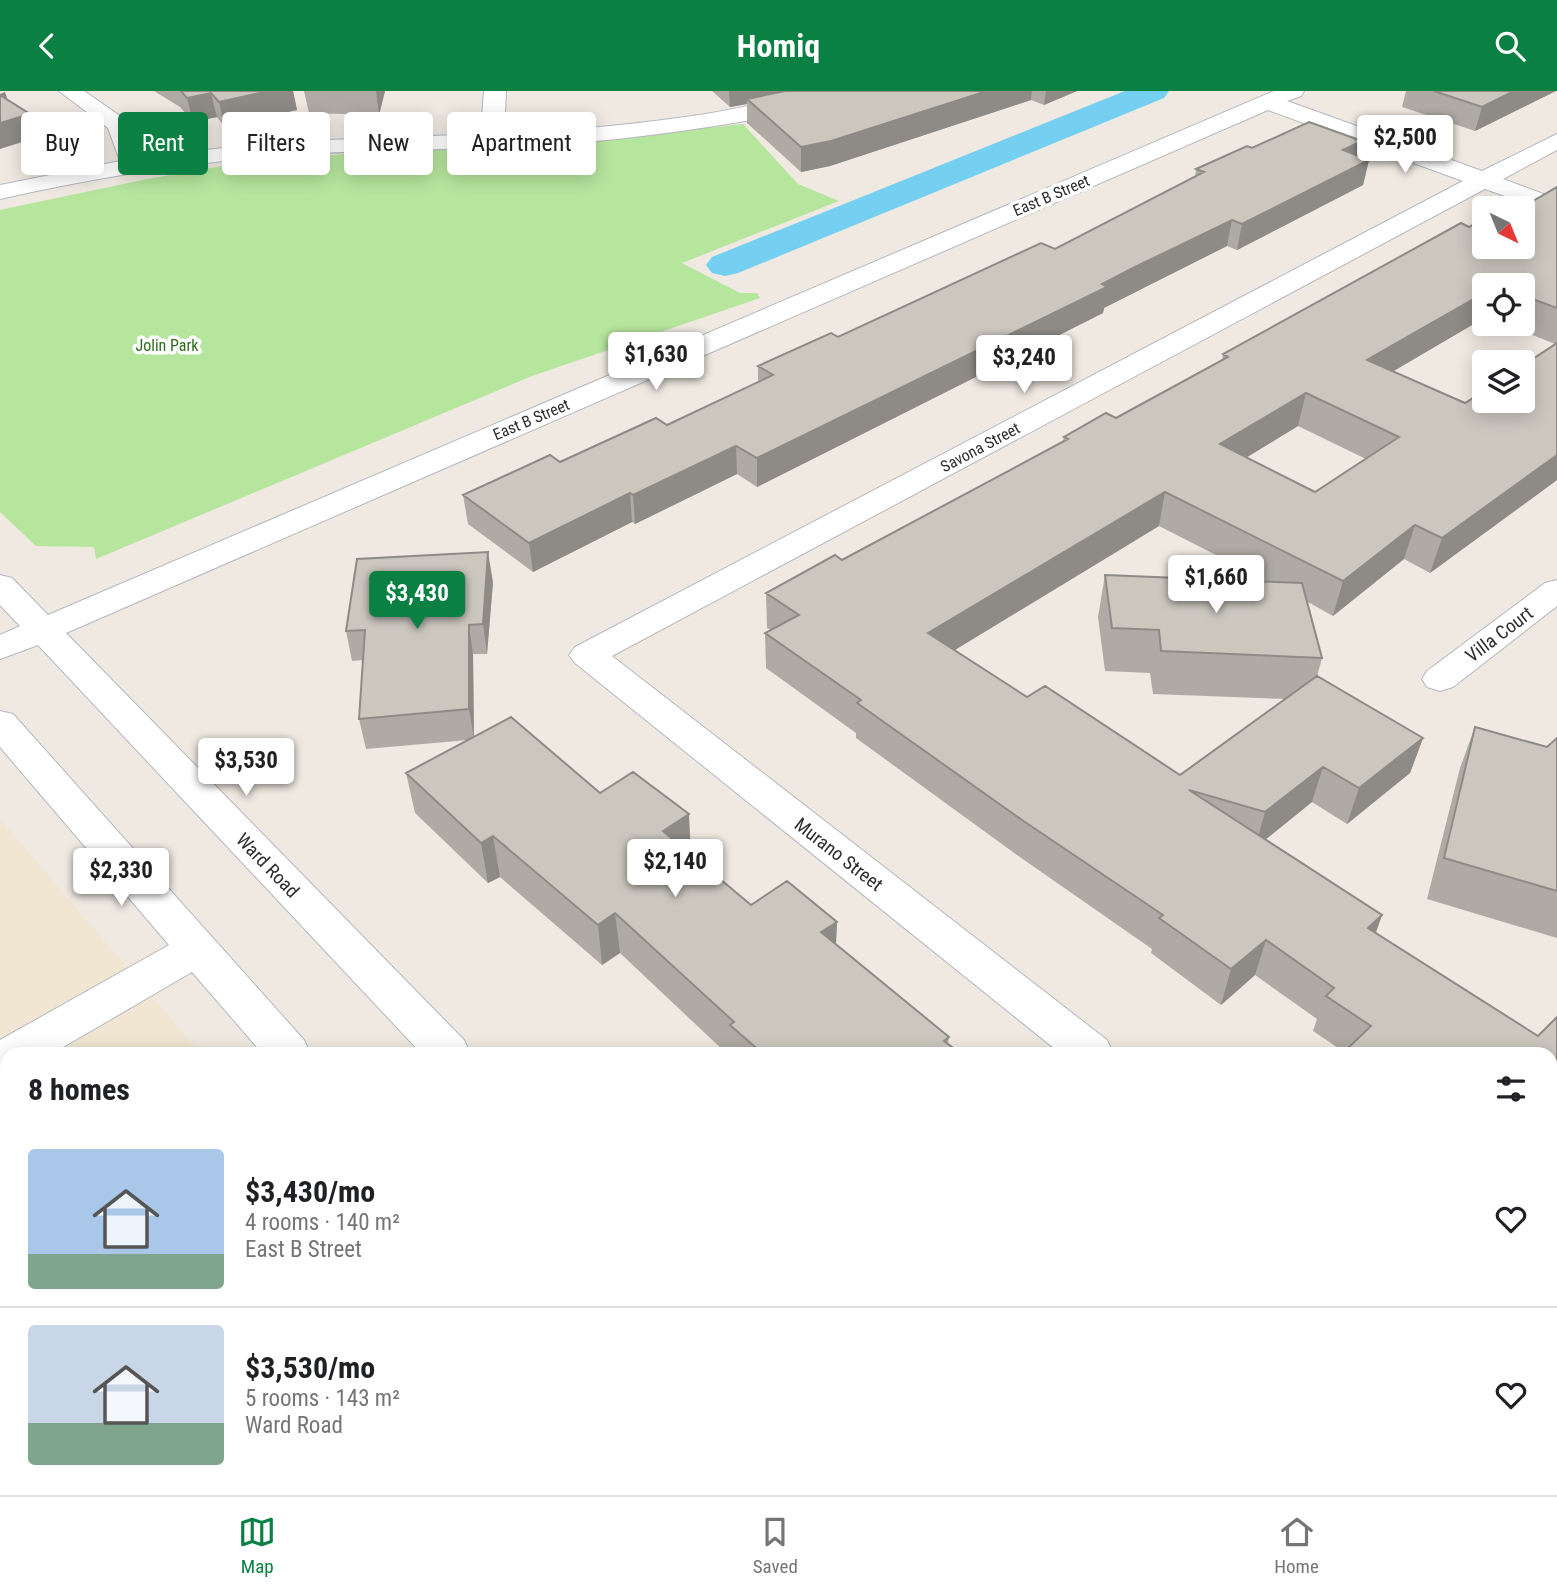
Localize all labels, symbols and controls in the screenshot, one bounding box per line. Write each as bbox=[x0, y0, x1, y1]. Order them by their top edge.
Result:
icon: back bbox=[28, 27, 66, 65]
text: Homiq bbox=[737, 27, 820, 65]
icon: search bbox=[1491, 27, 1529, 65]
chip: Buy bbox=[21, 112, 104, 175]
chip: Rent bbox=[118, 112, 208, 175]
chip: Filters bbox=[222, 112, 330, 175]
chip: New bbox=[344, 112, 433, 175]
chip: Apartment bbox=[447, 112, 596, 175]
pin: $2,500 bbox=[1348, 115, 1462, 175]
text: $2,500 bbox=[1373, 124, 1437, 151]
street label: East B Street bbox=[1010, 171, 1093, 220]
north arrow bbox=[1472, 196, 1535, 259]
map controls bbox=[1472, 196, 1535, 413]
button: locate bbox=[1472, 273, 1535, 336]
pin: $1,630 bbox=[599, 333, 713, 392]
pin: $3,240 bbox=[967, 335, 1081, 395]
park label: Jolin Park bbox=[135, 336, 199, 355]
text: $1,630 bbox=[624, 341, 688, 368]
text: $3,240 bbox=[992, 344, 1056, 371]
button: layers bbox=[1472, 350, 1535, 413]
street label: East B Street bbox=[490, 395, 573, 444]
street label: Savona Street bbox=[937, 418, 1023, 476]
pin: $1,660 bbox=[1159, 555, 1273, 615]
text: $1,660 bbox=[1184, 564, 1248, 591]
pin: $3,430 bbox=[360, 571, 474, 631]
text: $3,430 bbox=[385, 580, 449, 607]
street label: Villa Court bbox=[1461, 602, 1538, 667]
pin: $3,530 bbox=[189, 739, 303, 798]
text: $3,530 bbox=[214, 747, 278, 774]
street label: Murano Street bbox=[790, 813, 887, 896]
street label: Ward Road bbox=[231, 828, 304, 902]
pin: $2,140 bbox=[618, 839, 732, 899]
text: $2,140 bbox=[643, 848, 707, 875]
pin: $2,330 bbox=[64, 849, 178, 908]
text: $2,330 bbox=[89, 857, 153, 884]
icon: filters bbox=[1492, 1070, 1530, 1108]
text: 8 homes bbox=[28, 1072, 130, 1107]
text: $3,430/mo bbox=[245, 1174, 375, 1209]
icon: home bbox=[84, 1177, 168, 1261]
icon: heart bbox=[1492, 1200, 1530, 1238]
text: 4 rooms · 140 m² bbox=[245, 1209, 400, 1236]
text: East B Street bbox=[245, 1236, 362, 1263]
text: $3,530/mo bbox=[245, 1350, 375, 1385]
icon: home bbox=[84, 1353, 168, 1437]
icon: heart bbox=[1492, 1376, 1530, 1414]
text: 5 rooms · 143 m² bbox=[245, 1385, 400, 1412]
text: Ward Road bbox=[245, 1412, 343, 1439]
tab: Map bbox=[238, 1513, 276, 1578]
tab: Saved bbox=[753, 1513, 798, 1578]
tab: Home bbox=[1274, 1513, 1319, 1578]

